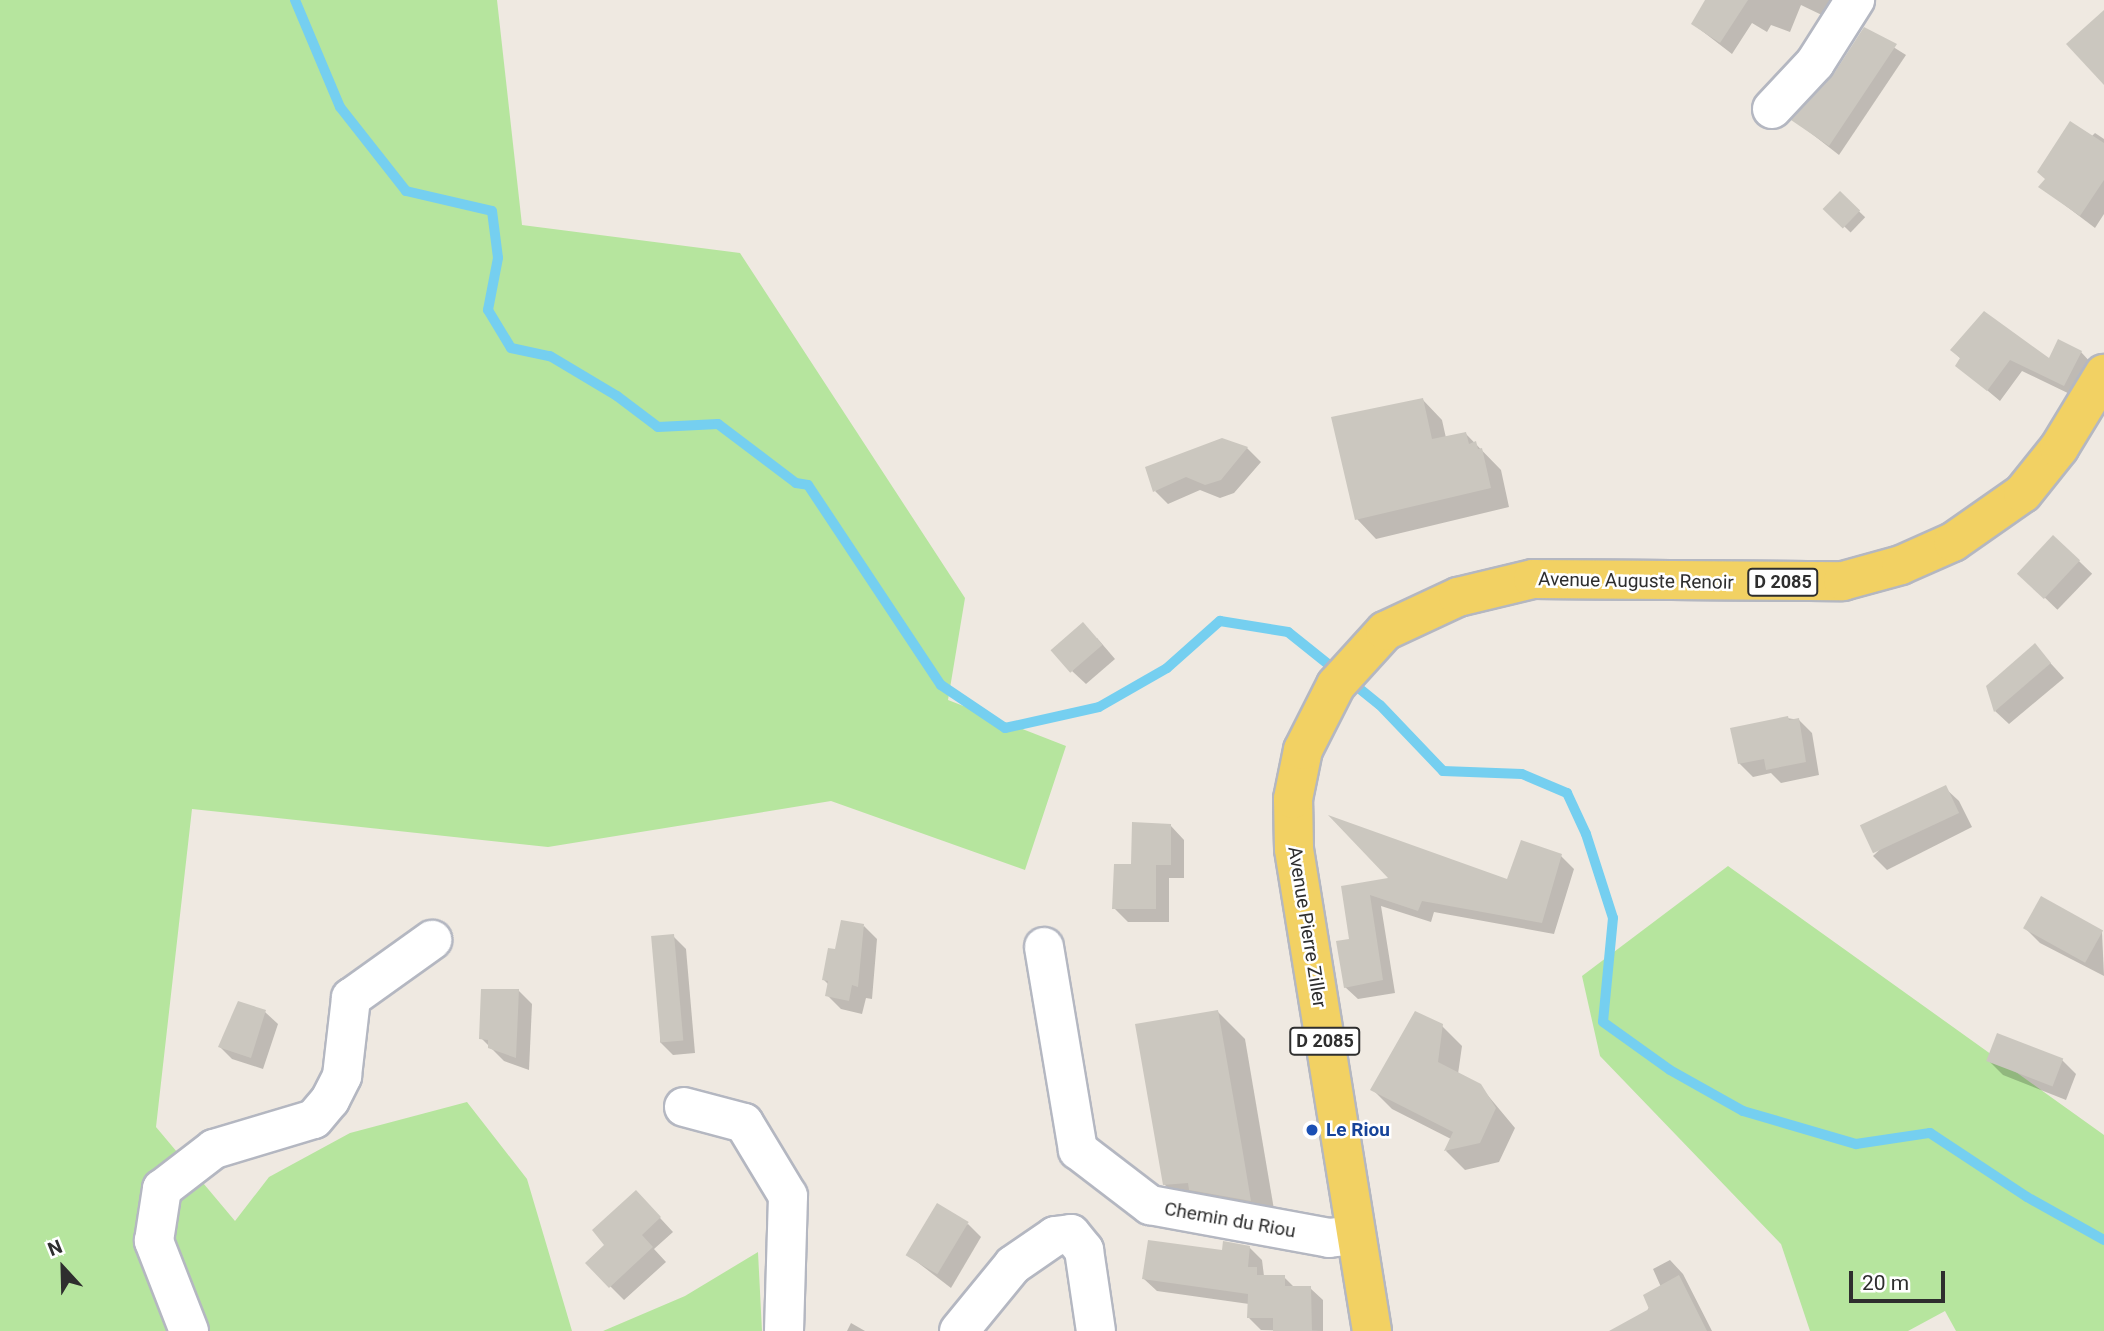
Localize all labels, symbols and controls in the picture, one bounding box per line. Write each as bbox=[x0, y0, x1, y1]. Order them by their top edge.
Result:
street label: Avenue Auguste Renoir bbox=[1538, 568, 1734, 594]
road number: D 2085 bbox=[1746, 568, 1820, 596]
street label: Avenue Pierre Ziller bbox=[1283, 845, 1331, 1009]
road number: D 2085 bbox=[1288, 1026, 1362, 1056]
place label: Le Riou bbox=[1326, 1119, 1390, 1141]
marker: Le Riou bbox=[1304, 1122, 1320, 1138]
street label: Chemin du Riou bbox=[1163, 1197, 1297, 1243]
north arrow bbox=[28, 1233, 98, 1303]
text: N bbox=[44, 1235, 65, 1261]
scale bar bbox=[1852, 1258, 1948, 1302]
text: 20 m bbox=[1862, 1271, 1909, 1295]

